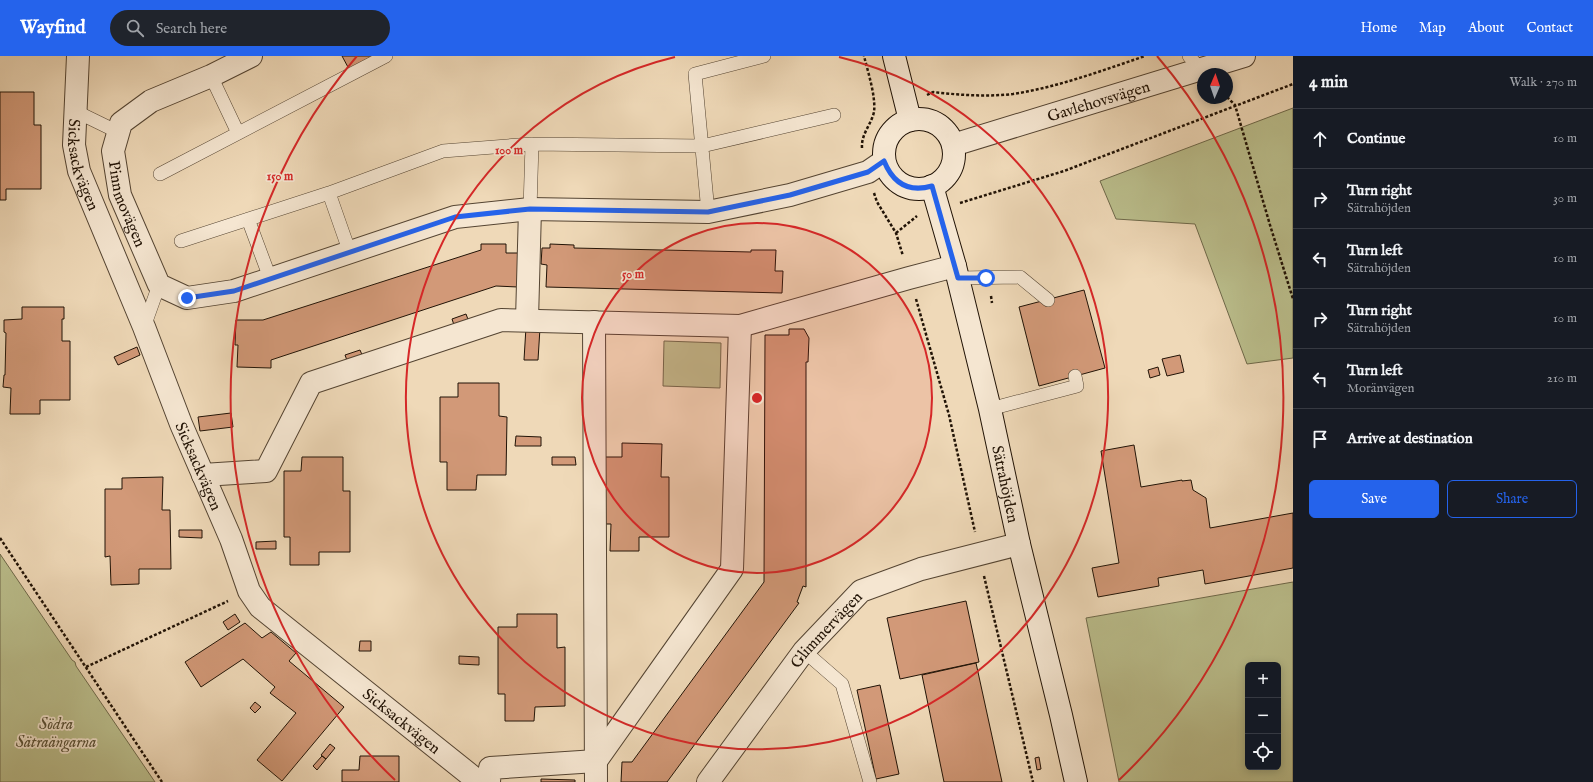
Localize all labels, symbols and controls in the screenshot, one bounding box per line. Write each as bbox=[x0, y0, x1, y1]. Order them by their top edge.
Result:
search box bbox=[110, 10, 390, 46]
text: Wayfind bbox=[20, 16, 86, 40]
icon: search bbox=[124, 17, 146, 39]
text: Search here bbox=[156, 19, 227, 38]
text: Home bbox=[1361, 19, 1397, 37]
text: Map bbox=[1419, 19, 1446, 37]
text: About bbox=[1468, 19, 1504, 37]
text: Contact bbox=[1526, 19, 1573, 37]
north arrow bbox=[1197, 68, 1233, 104]
text: 4 min bbox=[1309, 72, 1348, 93]
text: Walk · 270 m bbox=[1509, 74, 1577, 91]
street label: Gavlehovsvägen bbox=[1045, 77, 1153, 128]
street label: Sicksackvägen bbox=[62, 118, 103, 214]
icon: ahead bbox=[1309, 128, 1331, 150]
text: Continue bbox=[1347, 129, 1405, 148]
text: 10 m bbox=[1553, 130, 1577, 147]
text: 100 m bbox=[495, 143, 524, 158]
street label: Pinnmovägen bbox=[103, 160, 150, 251]
text: 150 m bbox=[267, 169, 294, 184]
text: Turn right bbox=[1347, 181, 1412, 200]
icon: right bbox=[1309, 188, 1331, 210]
text: 30 m bbox=[1553, 190, 1577, 207]
text: Sätrahöjden bbox=[1347, 200, 1411, 217]
text: Turn left bbox=[1347, 241, 1403, 260]
icon: left bbox=[1309, 248, 1331, 270]
text: 10 m bbox=[1553, 250, 1577, 267]
text: Sätrahöjden bbox=[1347, 260, 1411, 277]
text: 50 m bbox=[622, 267, 645, 282]
route start bbox=[977, 269, 995, 287]
route end bbox=[178, 289, 196, 307]
text: Turn right bbox=[1347, 301, 1412, 320]
icon: right bbox=[1309, 308, 1331, 330]
text: 10 m bbox=[1553, 310, 1577, 327]
text: Sätrahöjden bbox=[1347, 320, 1411, 337]
text: Turn left bbox=[1347, 361, 1403, 380]
icon: left bbox=[1309, 368, 1331, 390]
text: 210 m bbox=[1547, 370, 1577, 387]
text: Moränvägen bbox=[1347, 380, 1415, 397]
centre of rings bbox=[750, 391, 764, 405]
street label: Sicksackvägen bbox=[169, 419, 226, 514]
icon: arrive bbox=[1309, 428, 1331, 450]
text: Arrive at destination bbox=[1347, 429, 1473, 448]
street label: Sätrahöjden bbox=[986, 444, 1022, 525]
button: Save bbox=[1309, 480, 1439, 518]
button: Share bbox=[1447, 480, 1577, 518]
street label: Glimmervägen bbox=[787, 588, 868, 673]
map controls bbox=[1245, 662, 1281, 770]
button: + bbox=[1245, 662, 1281, 698]
street label: Sicksackvägen bbox=[358, 685, 444, 760]
button: − bbox=[1245, 698, 1281, 734]
park label: Södra Sätraängarna bbox=[16, 715, 96, 753]
button: locate bbox=[1245, 734, 1281, 770]

